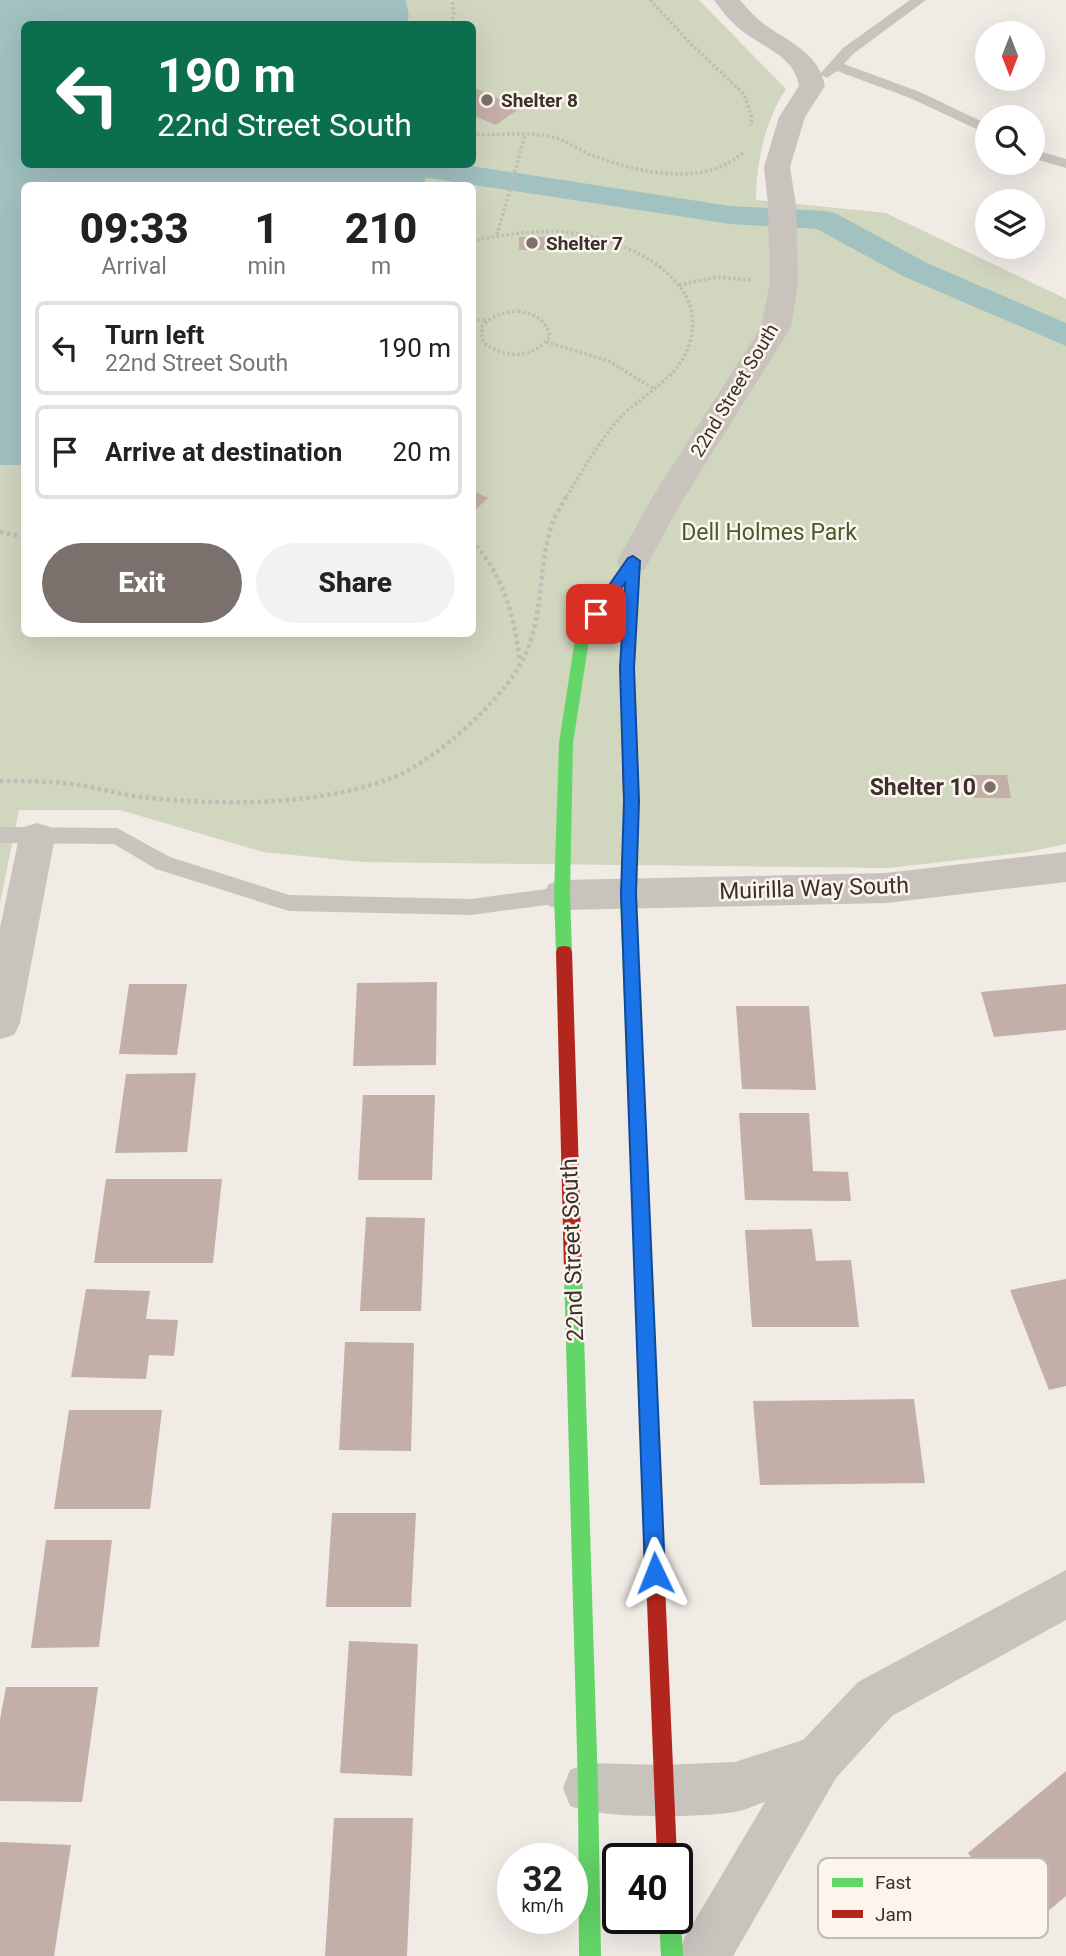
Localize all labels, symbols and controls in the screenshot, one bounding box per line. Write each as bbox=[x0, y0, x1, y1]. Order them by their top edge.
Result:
north arrow bbox=[975, 21, 1045, 91]
map controls bbox=[975, 21, 1045, 259]
text: 190 m bbox=[157, 47, 296, 104]
icon: left bbox=[42, 49, 133, 140]
place label: Shelter 8 bbox=[501, 89, 578, 112]
marker: Shelter 8 bbox=[479, 92, 495, 108]
button: search bbox=[975, 105, 1045, 175]
text: 22nd Street South bbox=[157, 106, 412, 144]
button: layers bbox=[975, 189, 1045, 259]
text: 09:33 bbox=[80, 204, 189, 253]
text: 1 bbox=[255, 204, 279, 253]
text: 210 bbox=[345, 204, 417, 253]
place label: Shelter 7 bbox=[546, 232, 623, 255]
marker: Shelter 7 bbox=[524, 235, 540, 251]
text: Arrival bbox=[102, 253, 167, 280]
text: min bbox=[247, 253, 286, 280]
text: m bbox=[371, 253, 391, 280]
street label: 22nd Street South bbox=[686, 319, 783, 461]
text: Turn left bbox=[105, 320, 204, 350]
icon: left bbox=[46, 329, 84, 367]
text: 190 m bbox=[378, 333, 451, 363]
text: 22nd Street South bbox=[105, 350, 288, 377]
icon: arrive bbox=[46, 433, 84, 471]
text: Arrive at destination bbox=[105, 437, 342, 467]
text: 20 m bbox=[393, 437, 451, 467]
park label: Dell Holmes Park bbox=[681, 519, 857, 546]
button: Exit bbox=[42, 543, 242, 623]
button: Share bbox=[256, 543, 455, 623]
pin bbox=[566, 584, 626, 644]
icon: arrive bbox=[577, 595, 615, 633]
place label: Shelter 10 bbox=[870, 774, 976, 801]
marker: Shelter 10 bbox=[982, 779, 998, 795]
street label: Muirilla Way South bbox=[719, 872, 909, 905]
street label: 22nd Street South bbox=[556, 1158, 589, 1342]
position arrow bbox=[618, 1536, 692, 1610]
speed limit sign: 40 bbox=[602, 1843, 693, 1934]
legend bbox=[818, 1858, 1048, 1938]
text: 32 bbox=[522, 1859, 563, 1900]
text: Fast bbox=[875, 1871, 912, 1894]
text: km/h bbox=[521, 1895, 564, 1916]
text: Jam bbox=[875, 1903, 912, 1926]

